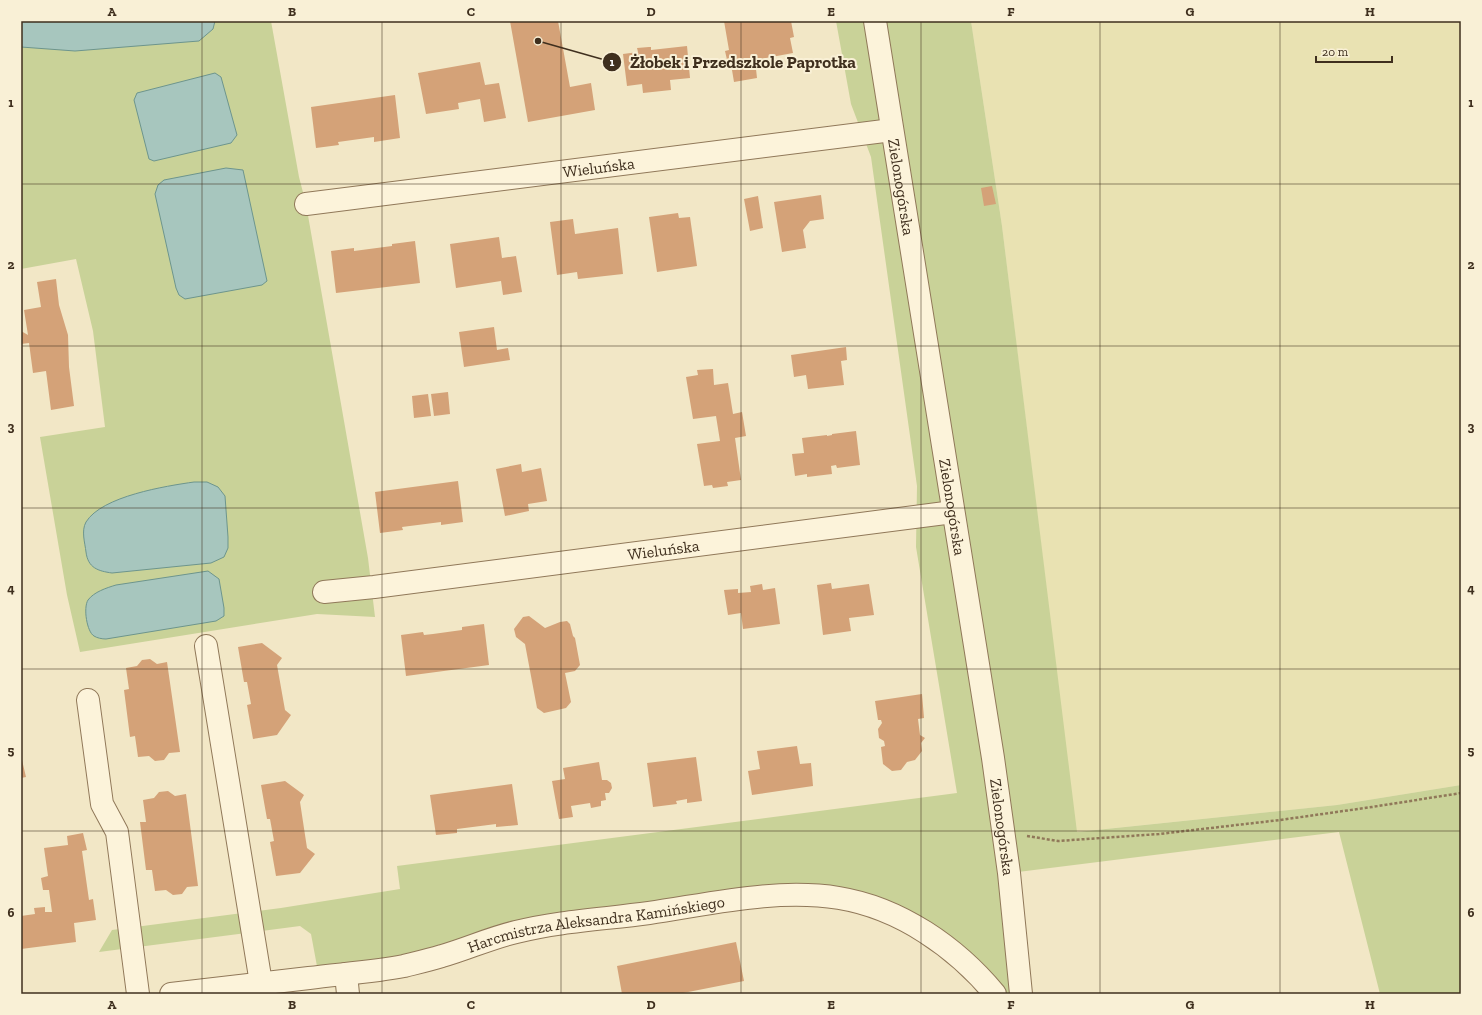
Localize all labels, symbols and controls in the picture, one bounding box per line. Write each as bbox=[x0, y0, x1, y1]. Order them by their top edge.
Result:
text: A bbox=[108, 4, 117, 19]
text: B bbox=[288, 4, 296, 19]
text: C bbox=[467, 4, 475, 19]
text: D bbox=[646, 4, 656, 19]
text: E bbox=[827, 4, 835, 19]
text: F bbox=[1007, 4, 1015, 19]
text: G bbox=[1186, 4, 1195, 19]
text: H bbox=[1365, 4, 1375, 19]
scale bar bbox=[1316, 38, 1392, 64]
text: 20 m bbox=[1322, 45, 1349, 59]
callout: Żłobek i Przedszkole Paprotka bbox=[602, 48, 864, 77]
text: Żłobek i Przedszkole Paprotka bbox=[630, 52, 856, 72]
text: 1 bbox=[610, 55, 615, 69]
text: 1 bbox=[8, 95, 14, 110]
text: 1 bbox=[1468, 95, 1474, 110]
street label: Zielonogórska bbox=[884, 137, 918, 237]
street label: Wieluńska bbox=[562, 154, 636, 181]
text: 2 bbox=[8, 257, 15, 272]
text: 2 bbox=[1468, 257, 1475, 272]
text: 3 bbox=[8, 419, 15, 434]
text: 3 bbox=[1468, 419, 1475, 434]
street label: Zielonogórska bbox=[935, 457, 969, 557]
street label: Wieluńska bbox=[626, 536, 701, 564]
text: 4 bbox=[7, 581, 15, 596]
text: 4 bbox=[1467, 581, 1475, 596]
text: 5 bbox=[8, 743, 15, 758]
text: 5 bbox=[1468, 743, 1475, 758]
street label: Zielonogórska bbox=[986, 777, 1018, 877]
street label: Harcmistrza Aleksandra Kamińskiego bbox=[465, 892, 726, 957]
text: 6 bbox=[8, 905, 15, 920]
text: 6 bbox=[1468, 905, 1475, 920]
text: A bbox=[108, 997, 117, 1012]
text: B bbox=[288, 997, 296, 1012]
text: C bbox=[467, 997, 475, 1012]
text: D bbox=[646, 997, 656, 1012]
text: E bbox=[827, 997, 835, 1012]
text: F bbox=[1007, 997, 1015, 1012]
text: G bbox=[1186, 997, 1195, 1012]
text: H bbox=[1365, 997, 1375, 1012]

